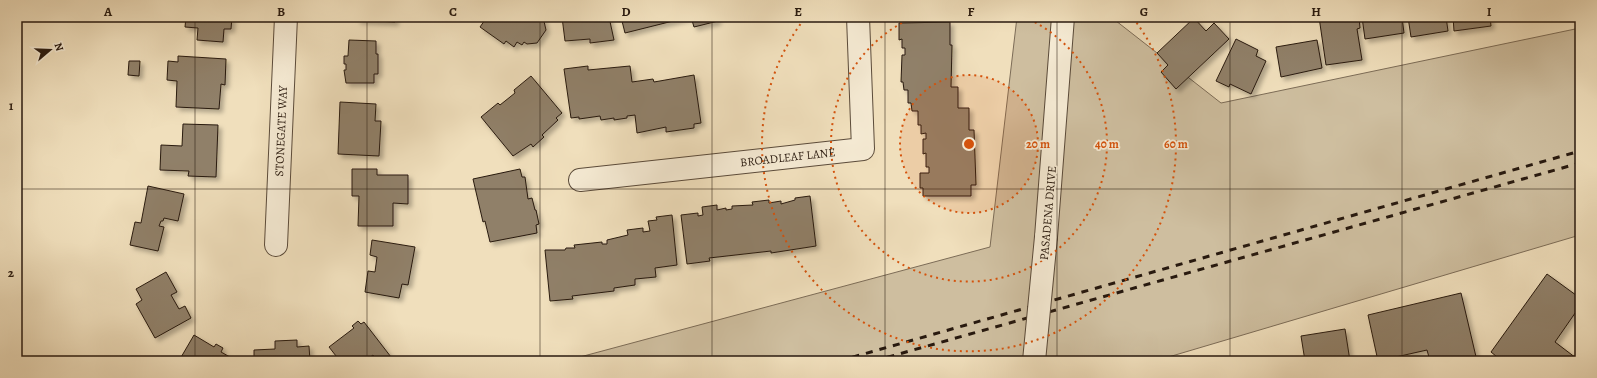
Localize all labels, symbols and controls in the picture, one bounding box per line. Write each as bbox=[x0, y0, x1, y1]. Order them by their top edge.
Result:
text: A bbox=[103, 3, 113, 20]
text: B bbox=[277, 3, 285, 20]
text: C bbox=[449, 3, 457, 20]
text: D bbox=[621, 3, 631, 20]
text: E bbox=[794, 3, 802, 20]
text: F bbox=[968, 3, 975, 20]
text: G bbox=[1140, 3, 1148, 20]
text: H bbox=[1311, 3, 1321, 20]
text: I bbox=[1487, 3, 1492, 20]
north arrow bbox=[30, 30, 70, 70]
text: N bbox=[51, 41, 67, 53]
street label: STONEGATE WAY bbox=[271, 85, 291, 177]
text: 1 bbox=[9, 97, 14, 114]
text: 20 m bbox=[1026, 136, 1050, 152]
text: 40 m bbox=[1095, 136, 1119, 152]
text: 60 m bbox=[1164, 136, 1188, 152]
centre of rings bbox=[962, 137, 976, 151]
street label: BROADLEAF LANE bbox=[739, 144, 836, 170]
street label: PASADENA DRIVE bbox=[1036, 165, 1060, 261]
text: 2 bbox=[8, 264, 15, 281]

